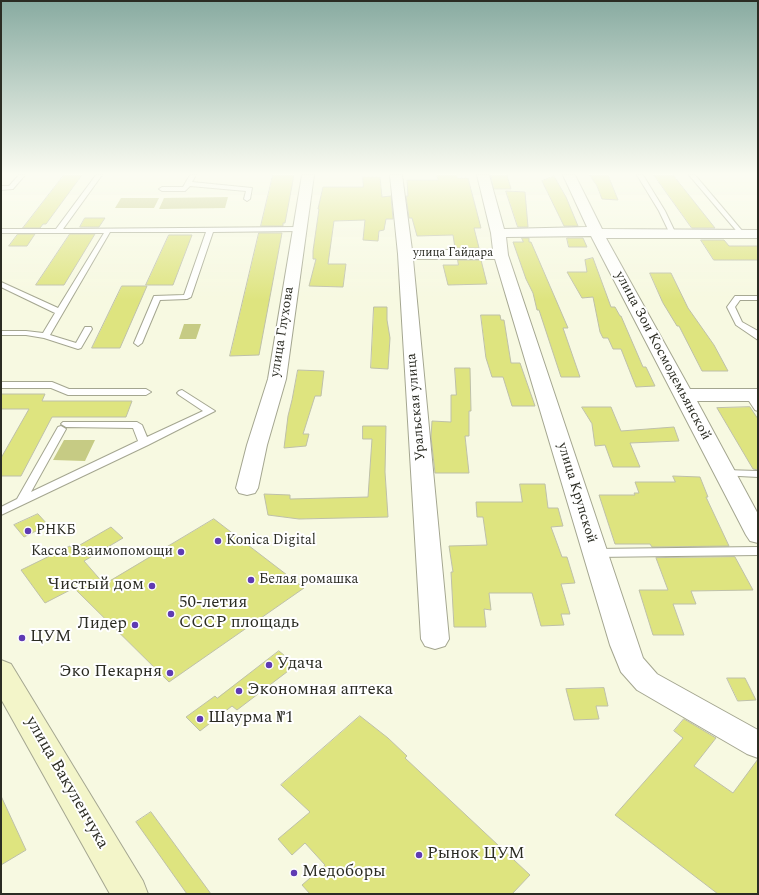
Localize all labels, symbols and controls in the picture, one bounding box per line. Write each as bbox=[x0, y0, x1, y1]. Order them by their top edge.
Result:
street label: улица Гайдара bbox=[413, 247, 493, 261]
street label: улица Зои Космодемьянской bbox=[610, 269, 714, 443]
street label: улица Глухова bbox=[268, 285, 298, 379]
street label: Уральская улица bbox=[404, 353, 430, 461]
street label: улица Крупской bbox=[553, 441, 599, 545]
place label: РНКБ bbox=[36, 523, 76, 539]
marker: РНКБ bbox=[23, 526, 33, 536]
place label: Konica Digital bbox=[226, 533, 316, 549]
marker: Konica Digital bbox=[213, 536, 223, 546]
place label: Касса Взаимопомощи bbox=[31, 544, 173, 560]
marker: Касса Взаимопомощи bbox=[176, 547, 186, 557]
place label: Белая ромашка bbox=[259, 572, 358, 588]
marker: Белая ромашка bbox=[246, 575, 256, 585]
place label: Чистый дом bbox=[48, 576, 144, 596]
marker: Чистый дом bbox=[147, 581, 157, 591]
place label: 50-летия СССР площадь bbox=[179, 594, 299, 634]
marker: 50-летия СССР площадь bbox=[166, 609, 176, 619]
place label: Лидер bbox=[78, 615, 127, 635]
marker: Лидер bbox=[130, 620, 140, 630]
place label: ЦУМ bbox=[30, 628, 71, 648]
marker: ЦУМ bbox=[17, 633, 27, 643]
place label: Удача bbox=[277, 655, 323, 675]
marker: Удача bbox=[264, 660, 274, 670]
place label: Эко Пекарня bbox=[59, 663, 162, 683]
marker: Эко Пекарня bbox=[165, 668, 175, 678]
place label: Экономная аптека bbox=[247, 681, 393, 701]
marker: Экономная аптека bbox=[234, 686, 244, 696]
place label: Шаурма №1 bbox=[208, 709, 294, 729]
street label: улица Вакуленчука bbox=[20, 713, 112, 853]
marker: Шаурма №1 bbox=[195, 714, 205, 724]
place label: Рынок ЦУМ bbox=[427, 845, 525, 865]
marker: Рынок ЦУМ bbox=[414, 850, 424, 860]
place label: Медоборы bbox=[302, 863, 386, 883]
marker: Медоборы bbox=[289, 868, 299, 878]

